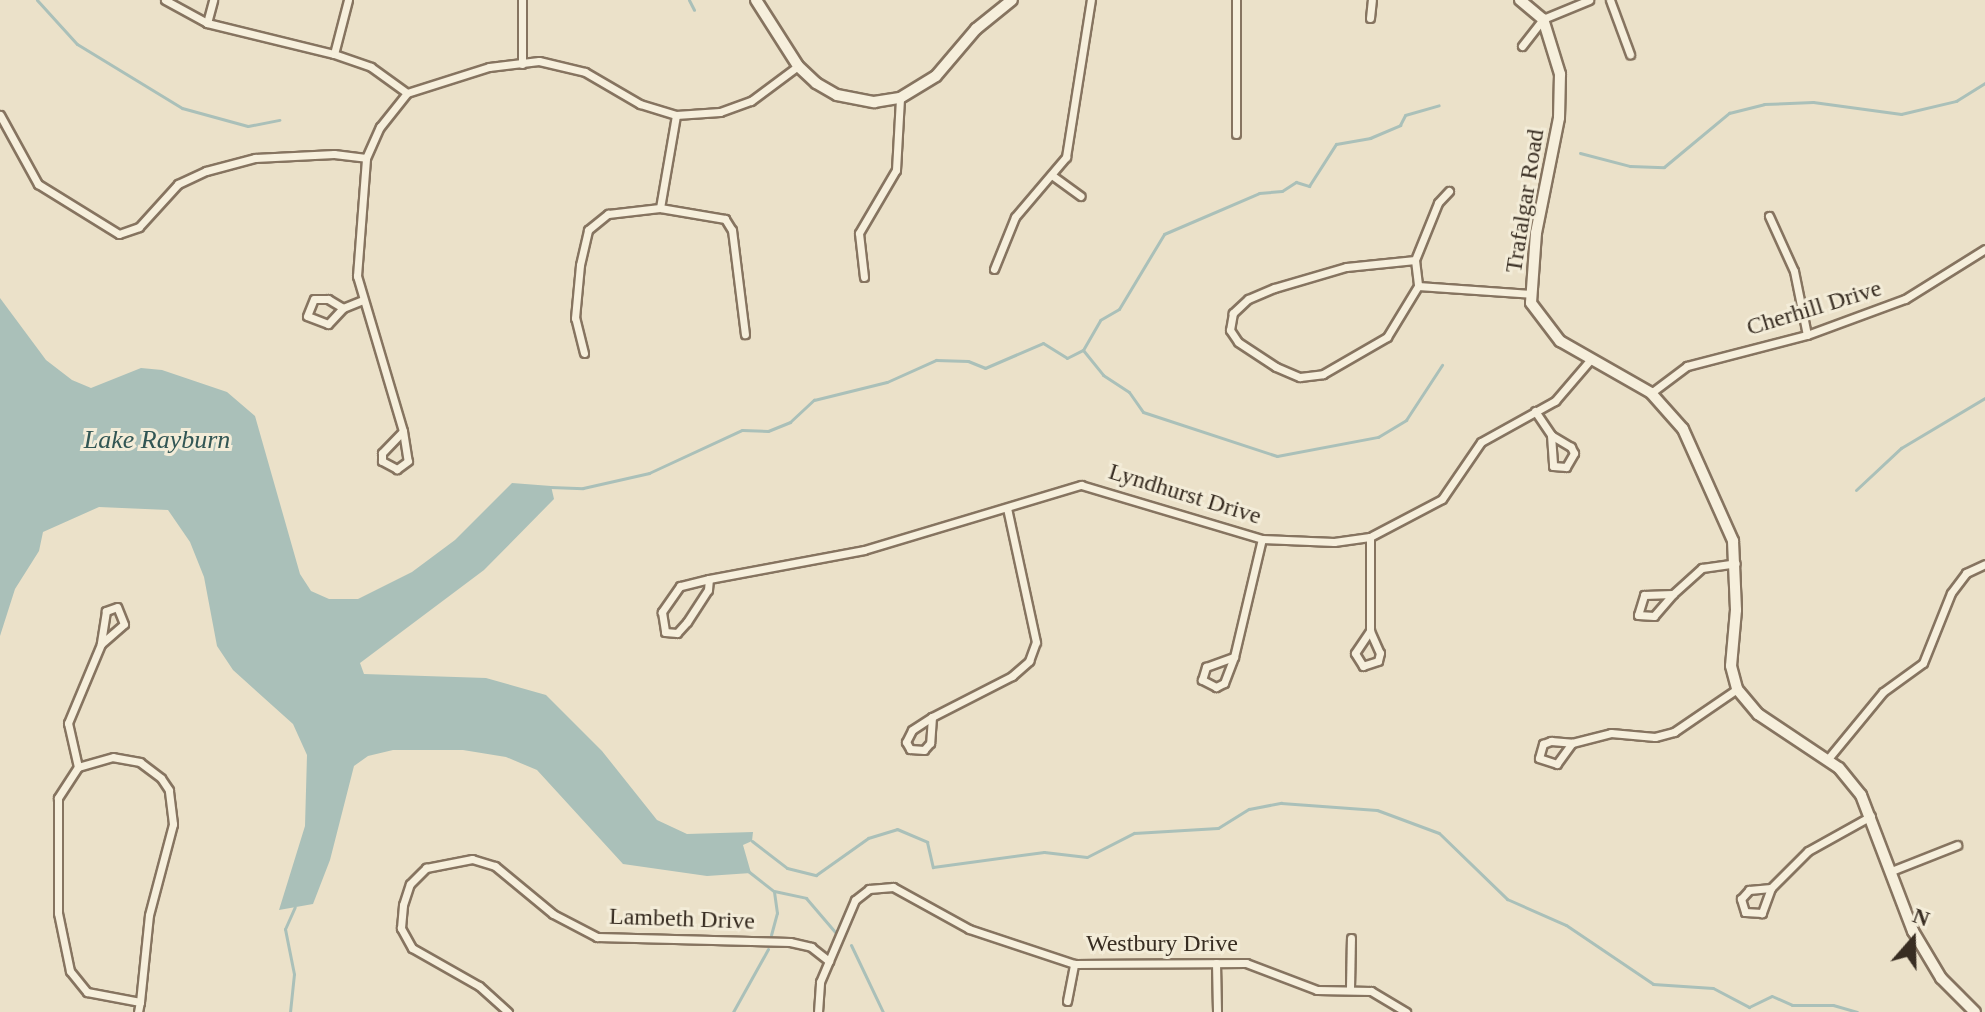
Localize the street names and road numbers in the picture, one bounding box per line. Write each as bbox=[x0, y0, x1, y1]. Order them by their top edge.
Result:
street label: Trafalgar Road bbox=[1499, 127, 1551, 275]
street label: Cherhill Drive bbox=[1743, 274, 1885, 342]
street label: Lyndhurst Drive bbox=[1105, 457, 1265, 531]
street label: Lambeth Drive bbox=[609, 902, 755, 936]
street label: Westbury Drive bbox=[1086, 930, 1238, 958]

